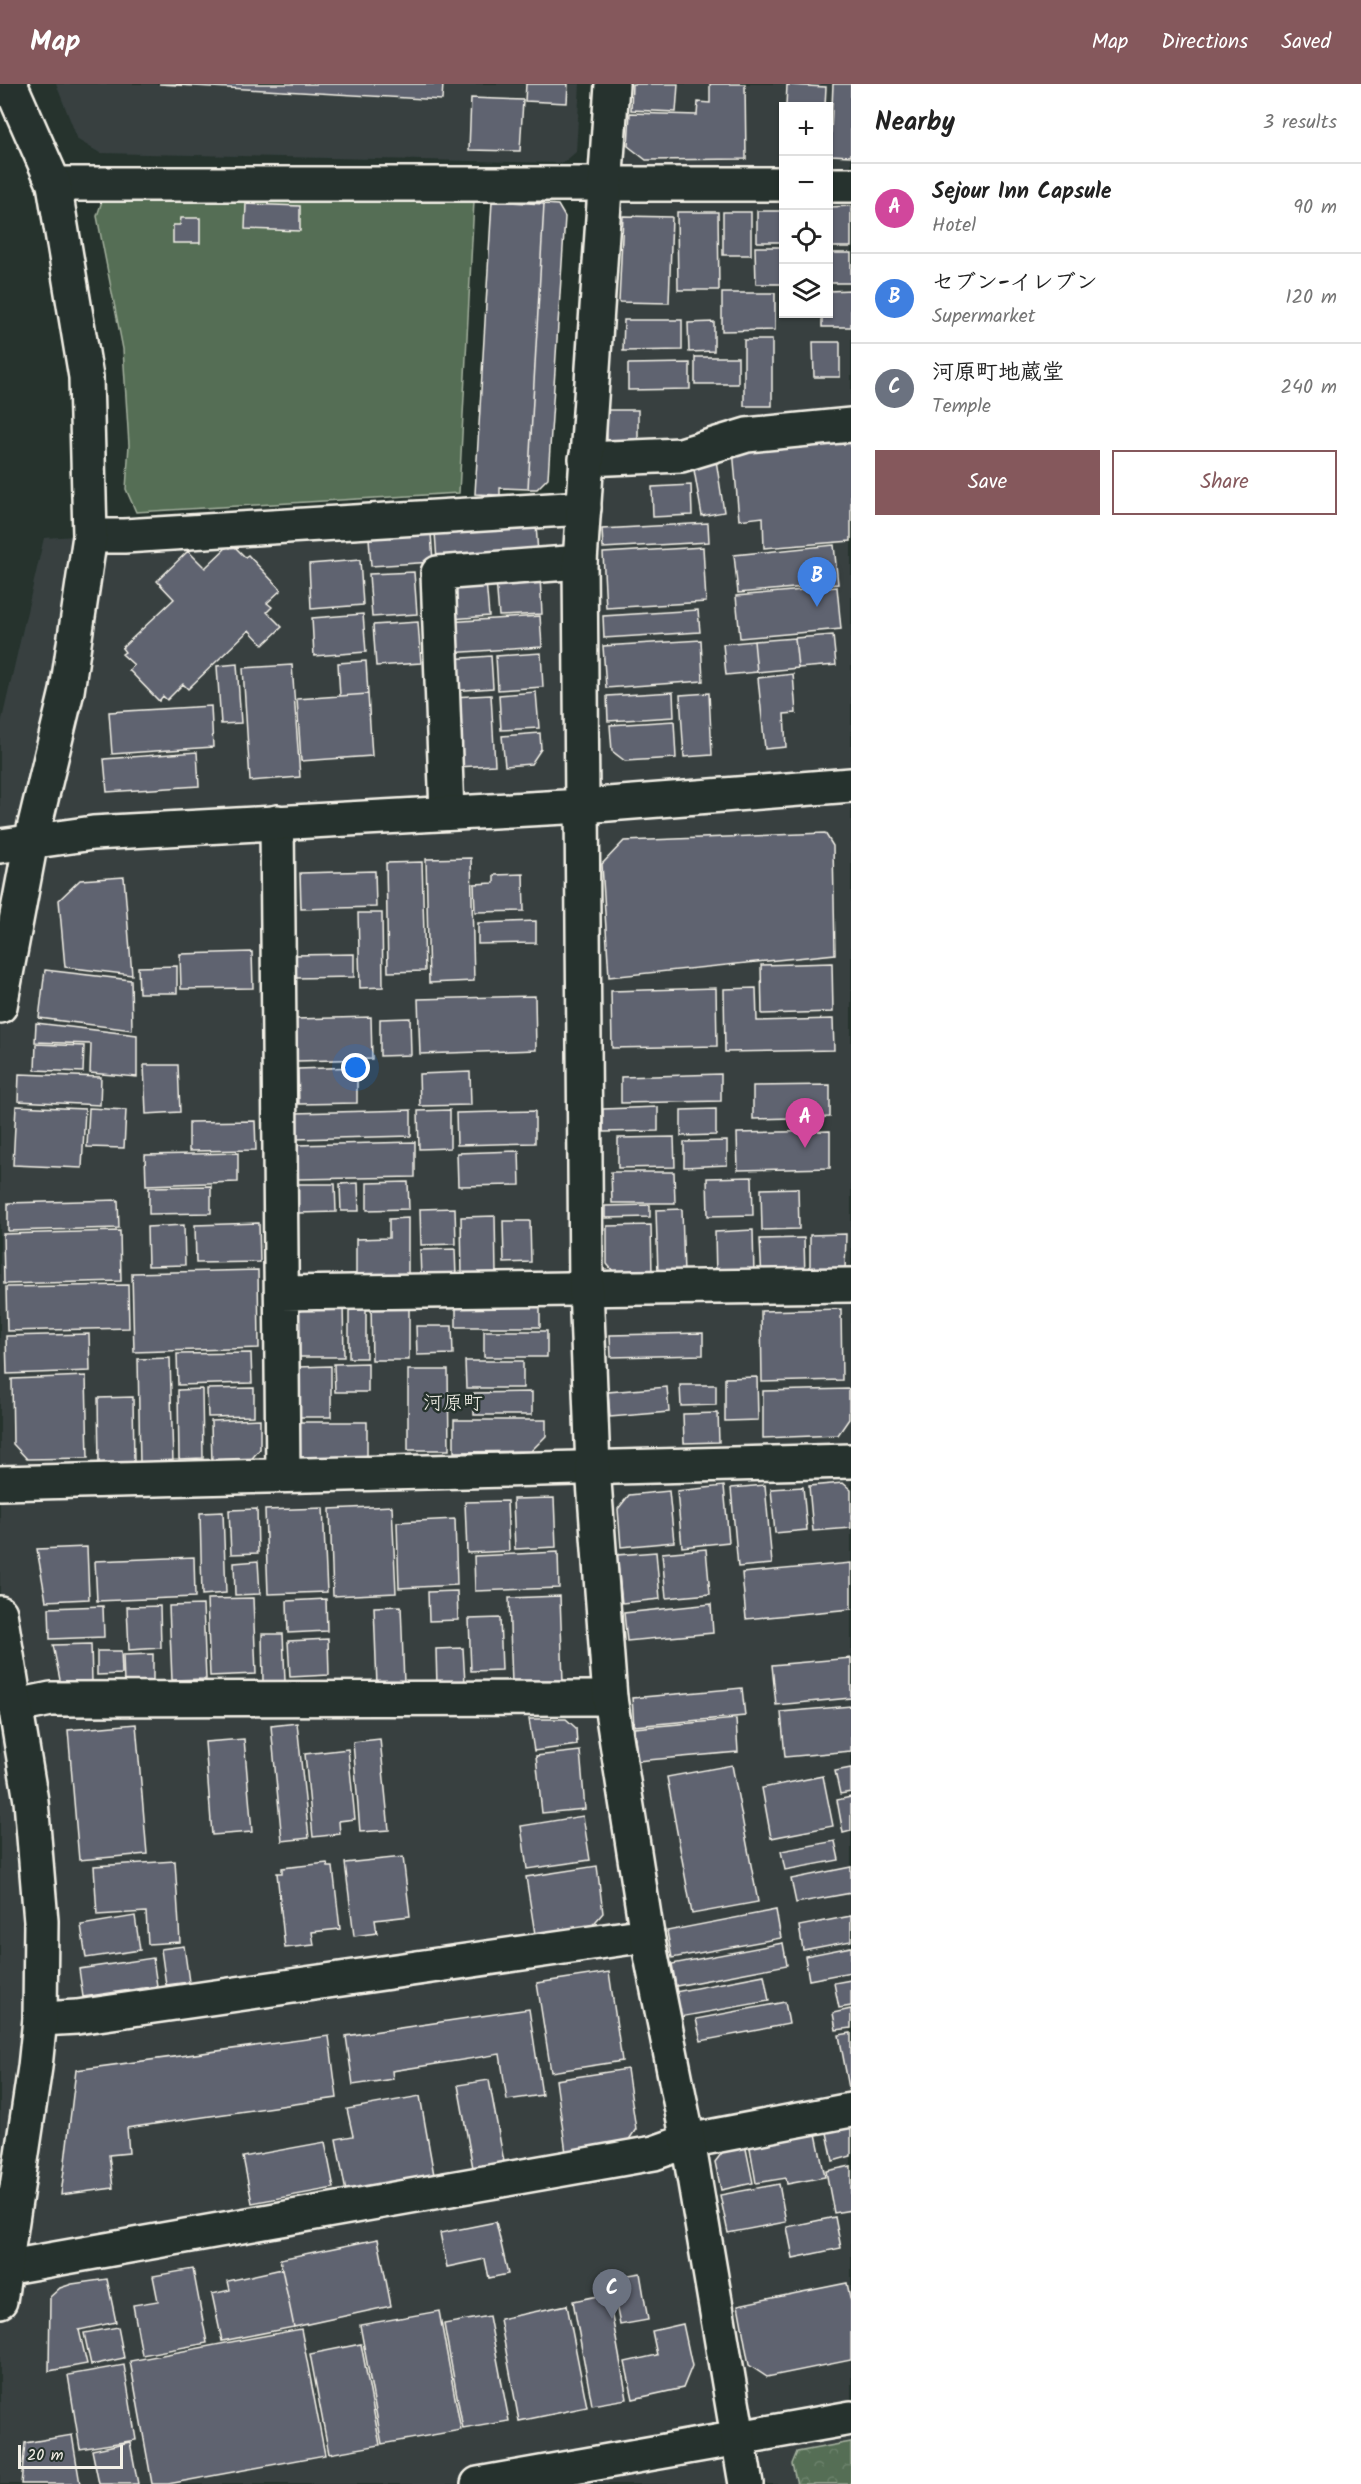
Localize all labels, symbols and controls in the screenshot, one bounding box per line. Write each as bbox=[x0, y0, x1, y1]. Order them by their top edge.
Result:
text: Map bbox=[30, 20, 81, 65]
text: Map bbox=[1092, 26, 1128, 59]
text: Directions bbox=[1161, 26, 1248, 59]
text: Saved bbox=[1281, 26, 1331, 59]
map controls bbox=[779, 102, 833, 318]
button: + bbox=[779, 102, 833, 156]
text: Nearby bbox=[875, 102, 955, 144]
text: 3 results bbox=[1263, 107, 1337, 139]
button: − bbox=[779, 156, 833, 210]
text: Sejour Inn Capsule bbox=[932, 175, 1112, 210]
text: A bbox=[888, 192, 901, 224]
text: 90 m bbox=[1293, 192, 1337, 224]
button: locate bbox=[779, 210, 833, 264]
text: Hotel bbox=[932, 210, 976, 242]
button: layers bbox=[779, 264, 833, 318]
text: セブン-イレブン bbox=[932, 266, 1098, 301]
text: B bbox=[888, 282, 901, 314]
text: 120 m bbox=[1285, 282, 1337, 314]
text: Supermarket bbox=[932, 301, 1035, 333]
text: 河原町地蔵堂 bbox=[932, 356, 1064, 391]
text: C bbox=[888, 372, 901, 404]
text: 240 m bbox=[1280, 372, 1337, 404]
text: Temple bbox=[932, 391, 991, 423]
button: Save bbox=[875, 450, 1100, 515]
button: Share bbox=[1112, 450, 1337, 515]
pin: B bbox=[798, 558, 836, 607]
your location bbox=[341, 1053, 370, 1082]
pin: A bbox=[786, 1098, 824, 1148]
district label: 河原町 bbox=[423, 1388, 483, 1420]
pin: C bbox=[592, 2270, 632, 2319]
scale bar bbox=[18, 2442, 123, 2470]
text: 20 m bbox=[27, 2443, 63, 2468]

